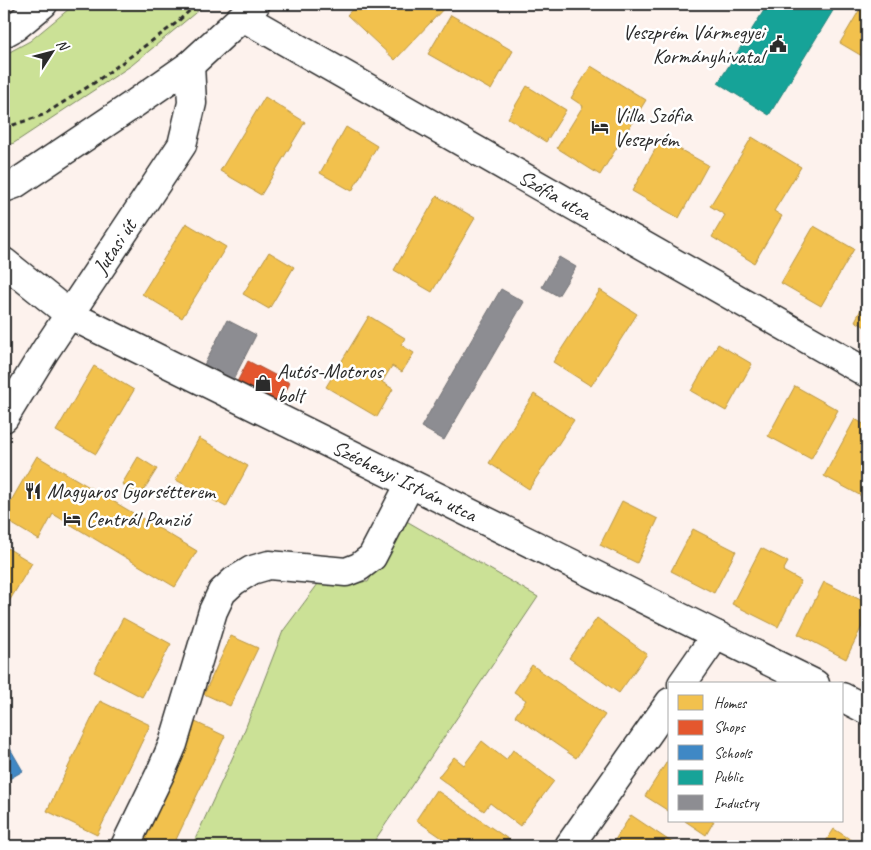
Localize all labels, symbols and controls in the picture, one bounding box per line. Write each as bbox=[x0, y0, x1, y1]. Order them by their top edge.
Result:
place label: Veszprém Vármegyei Kormányhivatal bbox=[623, 19, 767, 69]
north arrow bbox=[28, 28, 78, 78]
public building icon: Veszprém Vármegyei Kormányhivatal bbox=[768, 34, 788, 54]
text: N bbox=[53, 36, 73, 55]
place label: Villa Szófia Veszprém bbox=[614, 102, 694, 152]
hotel icon: Villa Szófia Veszprém bbox=[590, 117, 610, 137]
street label: Szófia utca bbox=[514, 164, 598, 227]
street label: Jutasi út bbox=[86, 213, 143, 280]
place label: Autós-Motoros bolt bbox=[277, 358, 384, 408]
shop icon: Autós-Motoros bolt bbox=[253, 373, 273, 393]
street label: Széchenyi István utca bbox=[328, 434, 482, 528]
place label: Magyaros Gyorsétterem bbox=[47, 478, 217, 504]
restaurant icon: Magyaros Gyorsétterem bbox=[23, 481, 43, 501]
place label: Centrál Panzió bbox=[86, 506, 193, 532]
hotel icon: Centrál Panzió bbox=[62, 509, 82, 529]
legend bbox=[668, 682, 844, 822]
text: Homes bbox=[714, 694, 748, 713]
text: Shops bbox=[714, 718, 747, 737]
text: Schools bbox=[714, 744, 753, 763]
text: Public bbox=[714, 768, 744, 787]
text: Industry bbox=[714, 794, 761, 813]

